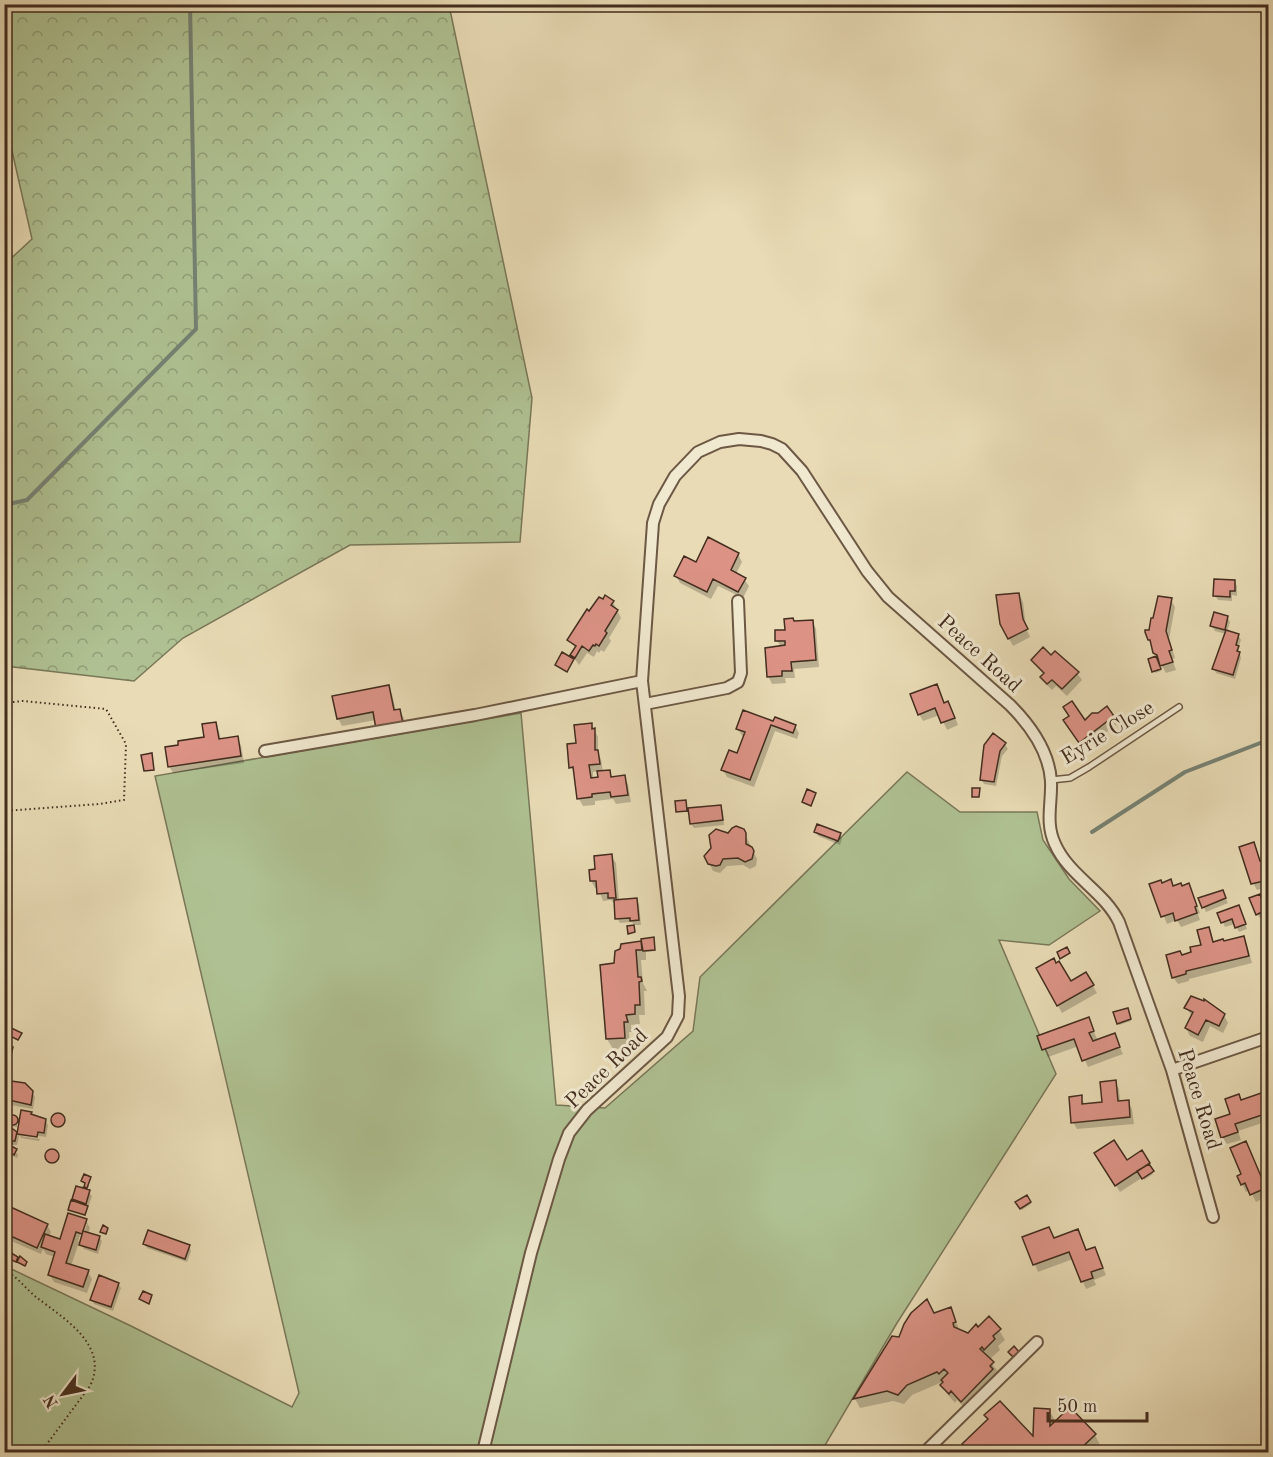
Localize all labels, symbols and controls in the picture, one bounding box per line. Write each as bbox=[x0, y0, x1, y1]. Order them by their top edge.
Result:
street label: Peace Road bbox=[933, 611, 1025, 697]
street label: Eyrie Close bbox=[1058, 697, 1158, 769]
street label: Peace Road bbox=[562, 1025, 652, 1113]
street label: Peace Road bbox=[1173, 1046, 1224, 1153]
north arrow bbox=[33, 1364, 93, 1424]
scale bar bbox=[1048, 1385, 1147, 1423]
text: N bbox=[42, 1391, 62, 1410]
text: 50 m bbox=[1057, 1398, 1097, 1416]

